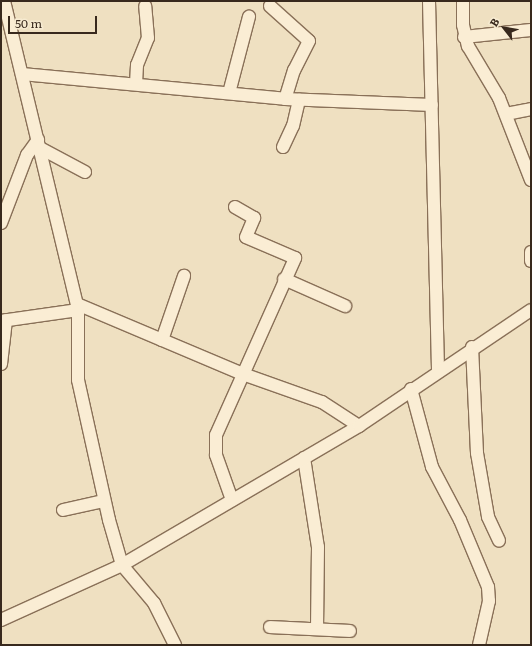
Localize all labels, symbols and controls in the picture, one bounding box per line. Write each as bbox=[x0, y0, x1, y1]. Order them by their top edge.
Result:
scale bar bbox=[10, 8, 99, 34]
north arrow bbox=[484, 8, 524, 48]
text: 50 m bbox=[15, 14, 42, 32]
text: B bbox=[485, 14, 503, 29]

